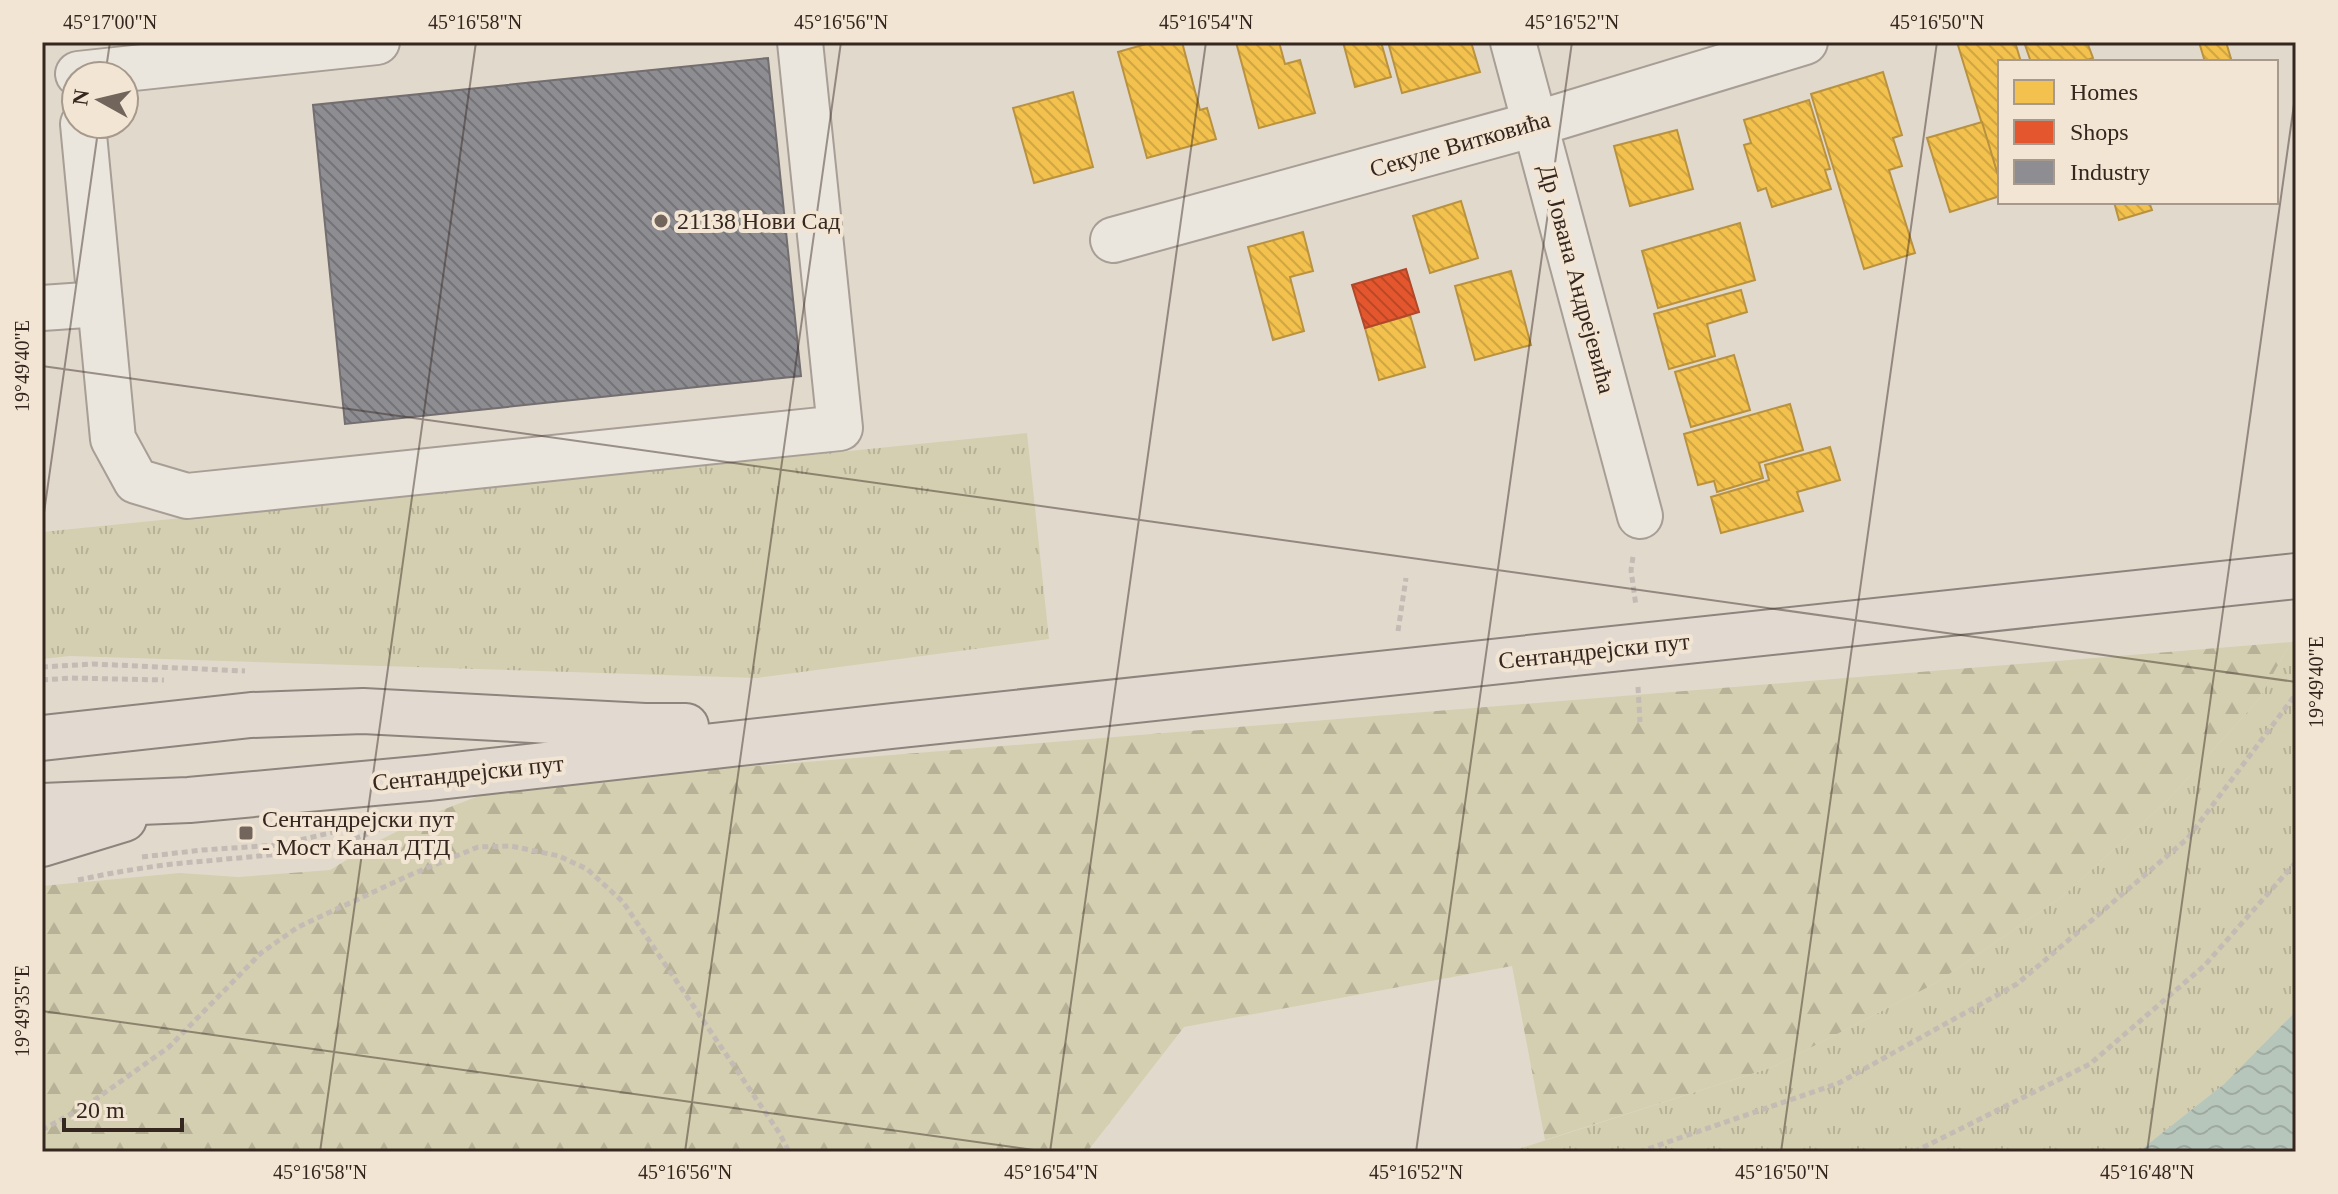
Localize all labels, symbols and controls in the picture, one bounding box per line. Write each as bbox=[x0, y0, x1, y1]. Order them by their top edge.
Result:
text: 45°17'00"N bbox=[63, 11, 157, 33]
text: 45°16'58"N bbox=[428, 11, 522, 33]
text: 45°16'56"N bbox=[794, 11, 888, 33]
text: 45°16'54"N bbox=[1159, 11, 1253, 33]
text: 45°16'52"N bbox=[1525, 11, 1619, 33]
text: 45°16'50"N bbox=[1890, 11, 1984, 33]
north arrow bbox=[60, 60, 140, 140]
legend bbox=[1998, 60, 2278, 204]
text: Homes bbox=[2070, 79, 2138, 105]
text: N bbox=[67, 88, 94, 107]
street label: Секуле Витковића bbox=[1367, 106, 1554, 182]
text: Shops bbox=[2070, 119, 2129, 145]
text: Industry bbox=[2070, 159, 2150, 185]
street label: Др Јована Андрејевића bbox=[1534, 162, 1620, 397]
place label: 21138 Нови Сад bbox=[677, 208, 841, 234]
marker: 21138 Нови Сад bbox=[652, 212, 670, 230]
text: 19°49'40"E bbox=[11, 320, 33, 412]
street label: Сентандрејски пут bbox=[1497, 628, 1691, 674]
text: 19°49'40"E bbox=[2305, 636, 2327, 728]
street label: Сентандрејски пут bbox=[371, 750, 565, 796]
place label: Сентандрејски пут - Мост Канал ДТД bbox=[262, 806, 455, 860]
marker: Сентандрејски пут - Мост Канал ДТД bbox=[237, 824, 255, 842]
text: 19°49'35"E bbox=[11, 965, 33, 1057]
scale bar bbox=[64, 1082, 182, 1132]
text: 20 m bbox=[76, 1097, 125, 1123]
text: 45°16'58"N bbox=[273, 1161, 367, 1183]
text: 45°16'56"N bbox=[638, 1161, 732, 1183]
text: 45°16'54"N bbox=[1004, 1161, 1098, 1183]
text: 45°16'52"N bbox=[1369, 1161, 1463, 1183]
text: 45°16'50"N bbox=[1735, 1161, 1829, 1183]
text: 45°16'48"N bbox=[2100, 1161, 2194, 1183]

